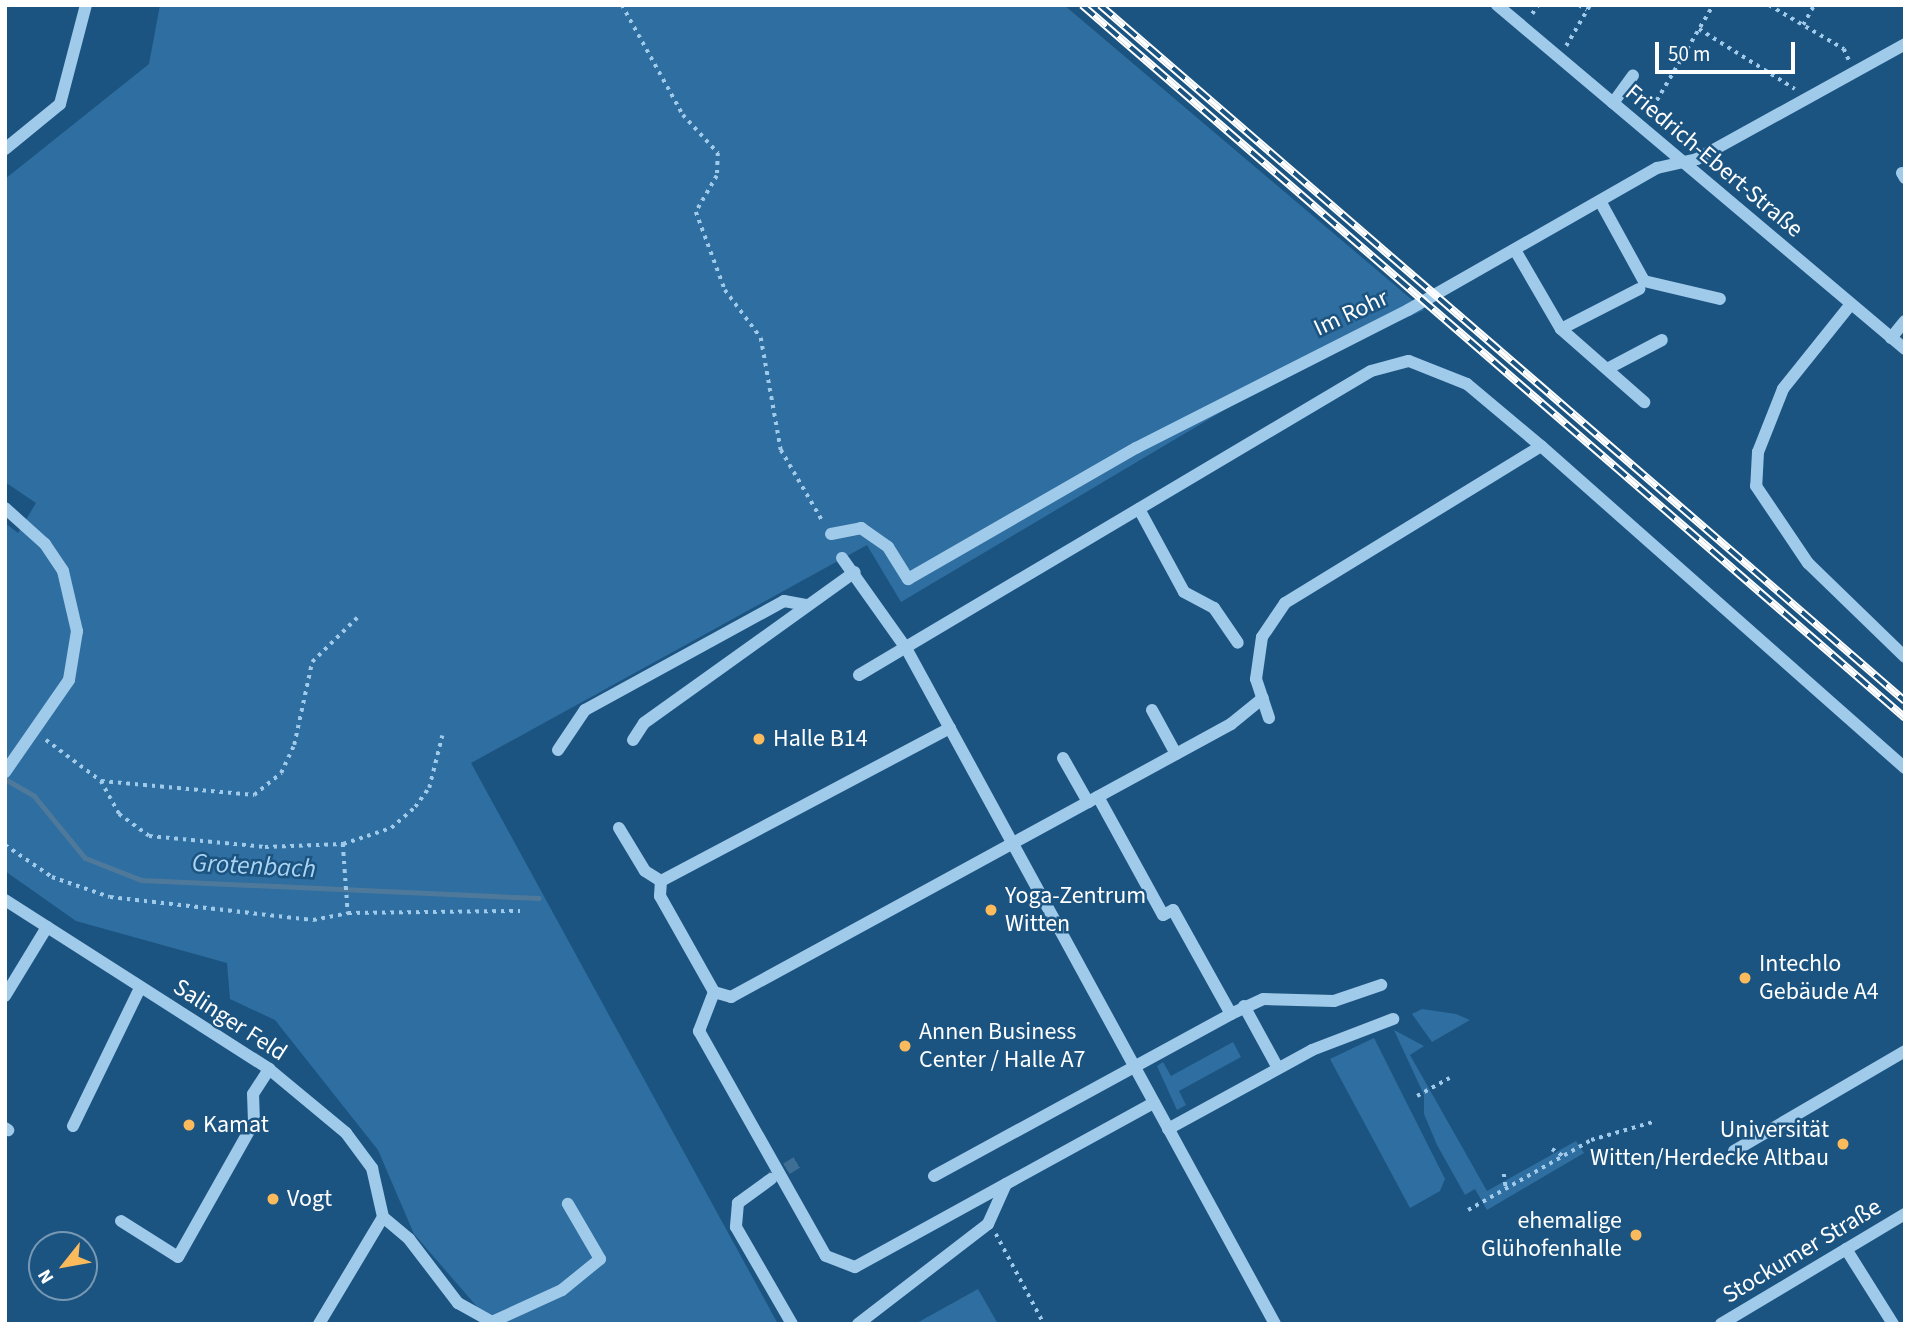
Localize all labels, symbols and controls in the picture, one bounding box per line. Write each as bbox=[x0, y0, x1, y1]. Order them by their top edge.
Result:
scale bar bbox=[1658, 28, 1798, 72]
text: 50 m bbox=[1668, 39, 1710, 69]
street label: Friedrich-Ebert-Straße bbox=[1619, 78, 1809, 244]
street label: Im Rohr bbox=[1309, 283, 1393, 343]
place label: Halle B14 bbox=[773, 725, 868, 753]
marker: Halle B14 bbox=[751, 731, 767, 747]
water label: Grotenbach bbox=[191, 847, 317, 885]
place label: Yoga-Zentrum Witten bbox=[1005, 882, 1146, 938]
marker: Yoga-Zentrum Witten bbox=[983, 902, 999, 918]
place label: Intechlo Gebäude A4 bbox=[1759, 950, 1879, 1006]
marker: Intechlo Gebäude A4 bbox=[1737, 970, 1753, 986]
street label: Salinger Feld bbox=[168, 973, 292, 1067]
place label: Annen Business Center / Halle A7 bbox=[919, 1018, 1085, 1074]
marker: Annen Business Center / Halle A7 bbox=[897, 1038, 913, 1054]
place label: Kamat bbox=[203, 1111, 269, 1139]
place label: Universität Witten/Herdecke Altbau bbox=[1590, 1116, 1829, 1172]
marker: Kamat bbox=[181, 1117, 197, 1133]
marker: Universität Witten/Herdecke Altbau bbox=[1835, 1136, 1851, 1152]
place label: Vogt bbox=[287, 1185, 332, 1213]
marker: Vogt bbox=[265, 1191, 281, 1207]
street label: Stockumer Straße bbox=[1718, 1192, 1886, 1310]
place label: ehemalige Glühofenhalle bbox=[1481, 1207, 1622, 1263]
marker: ehemalige Glühofenhalle bbox=[1628, 1227, 1644, 1243]
north arrow bbox=[28, 1231, 98, 1301]
text: N bbox=[31, 1264, 61, 1288]

